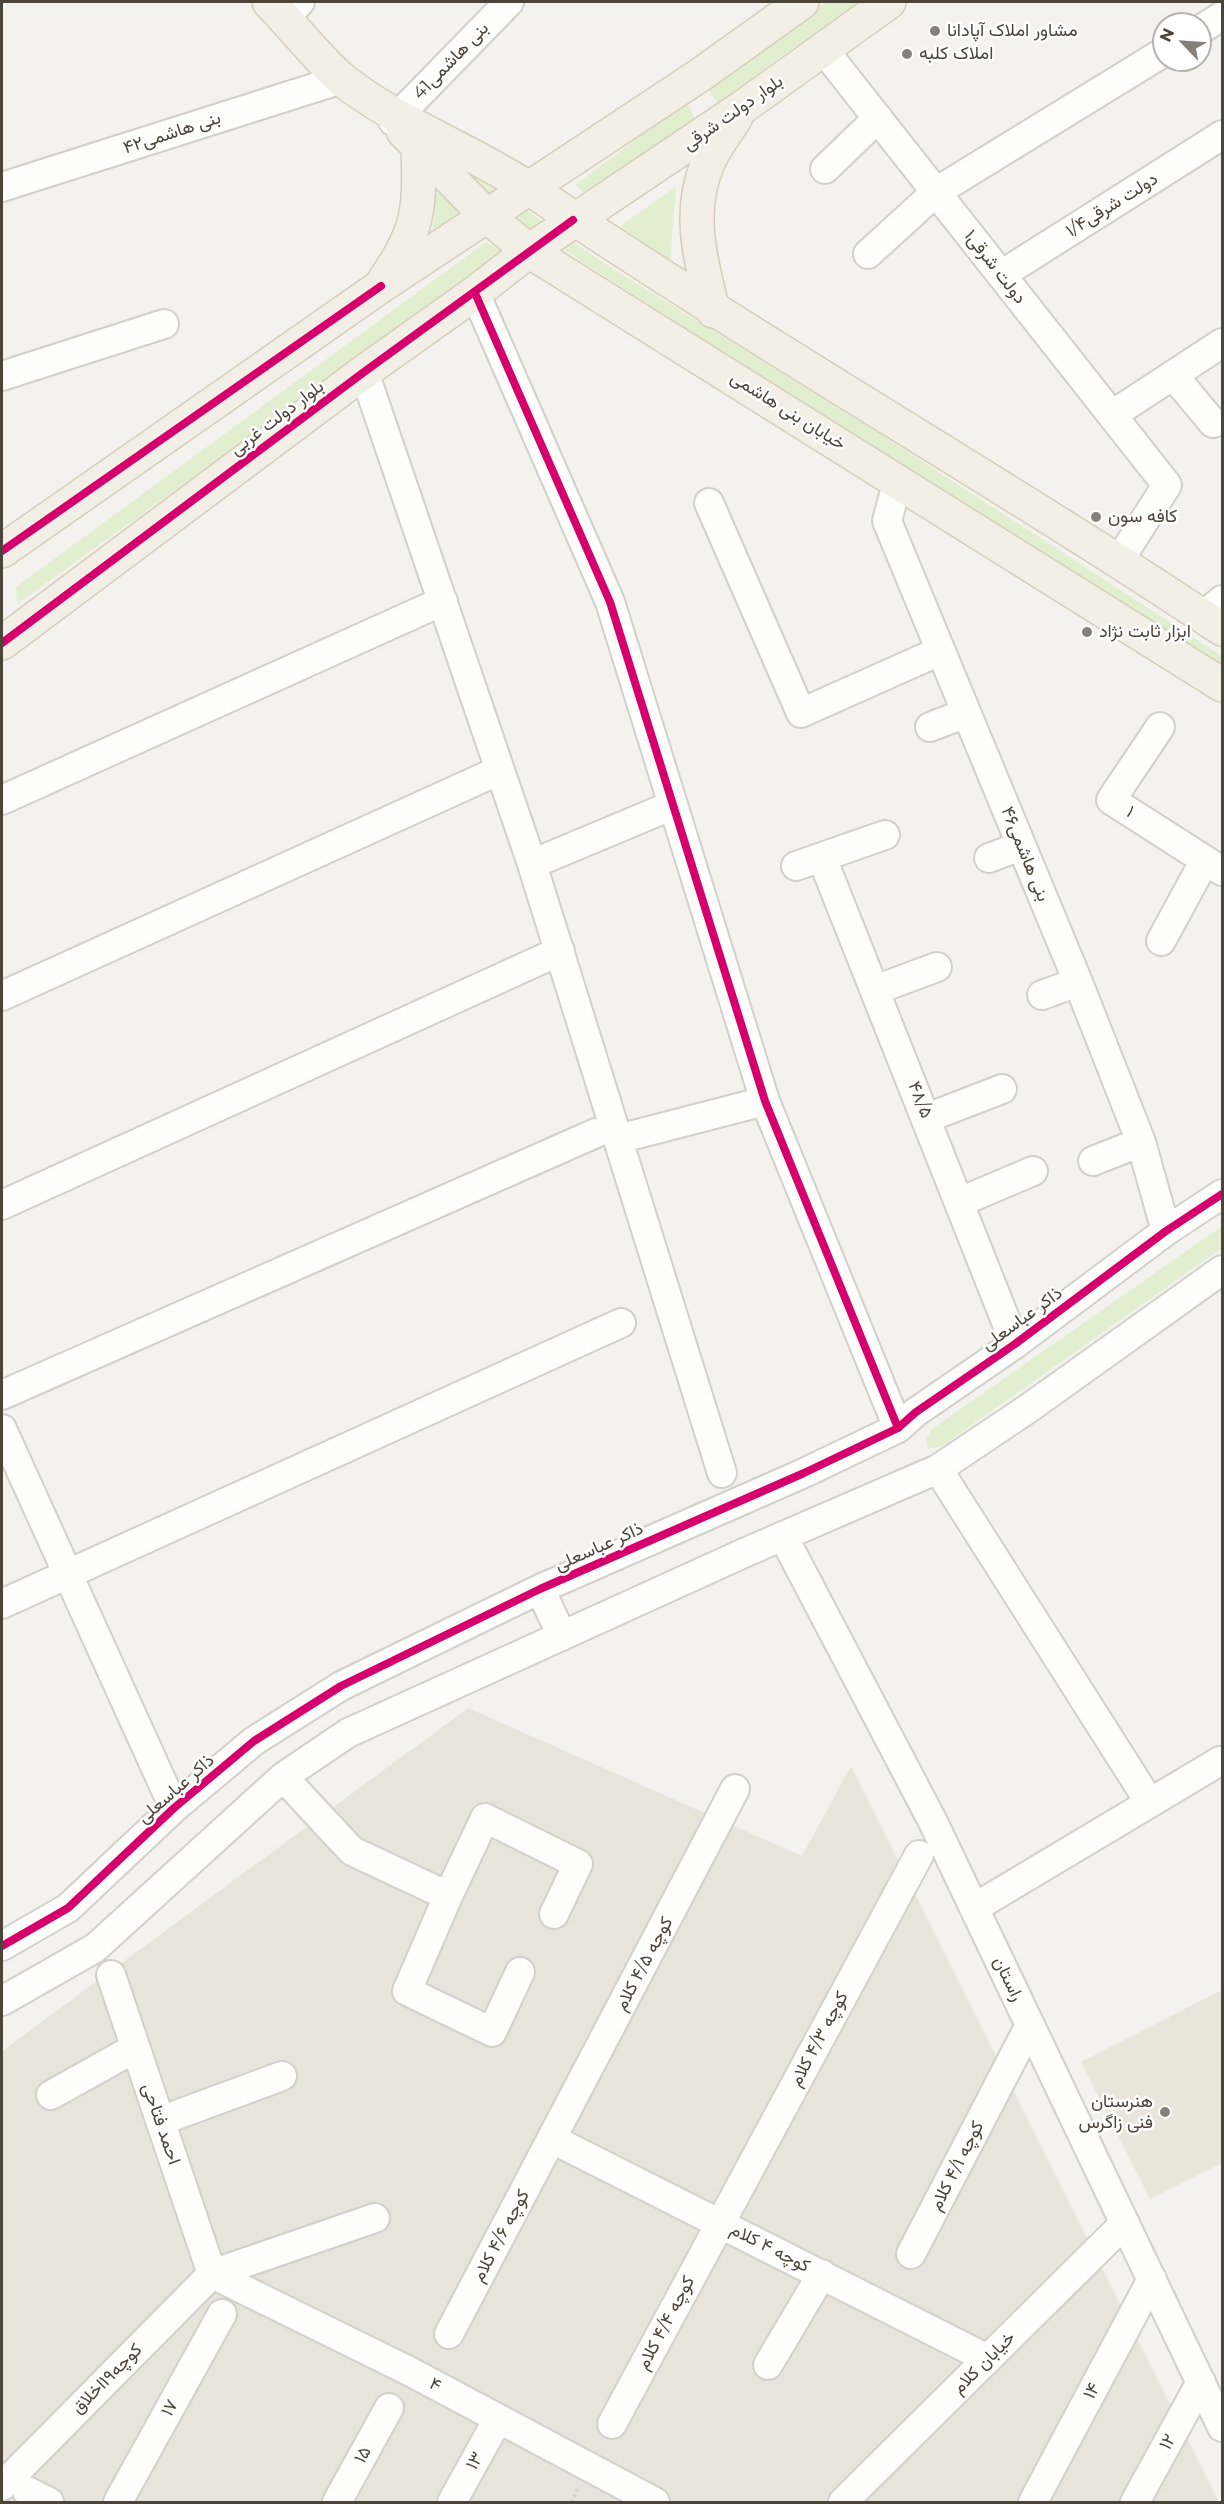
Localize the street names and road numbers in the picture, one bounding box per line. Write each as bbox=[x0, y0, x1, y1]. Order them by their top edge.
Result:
street label: بنی هاشمی41 bbox=[409, 18, 493, 104]
street label: بلوار دولت شرقی bbox=[679, 71, 787, 155]
street label: بنی هاشمی۴۲ bbox=[121, 107, 223, 159]
street label: ۱/۴دولت شرقی bbox=[1062, 168, 1162, 242]
street label: ۱دولت شرقی bbox=[959, 226, 1031, 308]
street label: خیابان بنی هاشمی bbox=[726, 367, 850, 455]
street label: بلوار دولت غربی bbox=[226, 376, 328, 460]
street label: ۱ bbox=[1122, 802, 1138, 822]
street label: بنی هاشمی۴۶ bbox=[996, 803, 1054, 905]
street label: ۴۸/۵ bbox=[903, 1079, 937, 1121]
street label: ذاکر عباسعلی bbox=[977, 1282, 1067, 1356]
street label: ذاکر عباسعلی bbox=[551, 1518, 647, 1576]
street label: ذاکر عباسعلی bbox=[133, 1750, 219, 1828]
street label: کوچه ۴/۵ کلام bbox=[610, 1913, 678, 2015]
street label: راستان bbox=[988, 1953, 1028, 2005]
street label: کوچه ۴/۳ کلام bbox=[785, 1988, 853, 2090]
street label: احمد فتاحی bbox=[137, 2081, 185, 2167]
street label: کوچه ۴/۱ کلام bbox=[925, 2117, 989, 2215]
street label: کوچه ۴/۶ کلام bbox=[468, 2186, 534, 2286]
street label: کوچه ۴ کلام bbox=[726, 2219, 814, 2277]
street label: کوچه ۴/۴ کلام bbox=[632, 2272, 700, 2374]
street label: خیابان کلام bbox=[948, 2327, 1020, 2399]
street label: کوچه۱۹اخلاق bbox=[67, 2339, 147, 2419]
street label: ۴ bbox=[425, 2373, 445, 2397]
street label: ۱۴ bbox=[1079, 2379, 1105, 2403]
street label: ۱۷ bbox=[157, 2396, 183, 2420]
street label: ۱۲ bbox=[1155, 2430, 1181, 2454]
street label: ۱۵ bbox=[350, 2443, 376, 2467]
street label: ۱۳ bbox=[461, 2448, 489, 2474]

